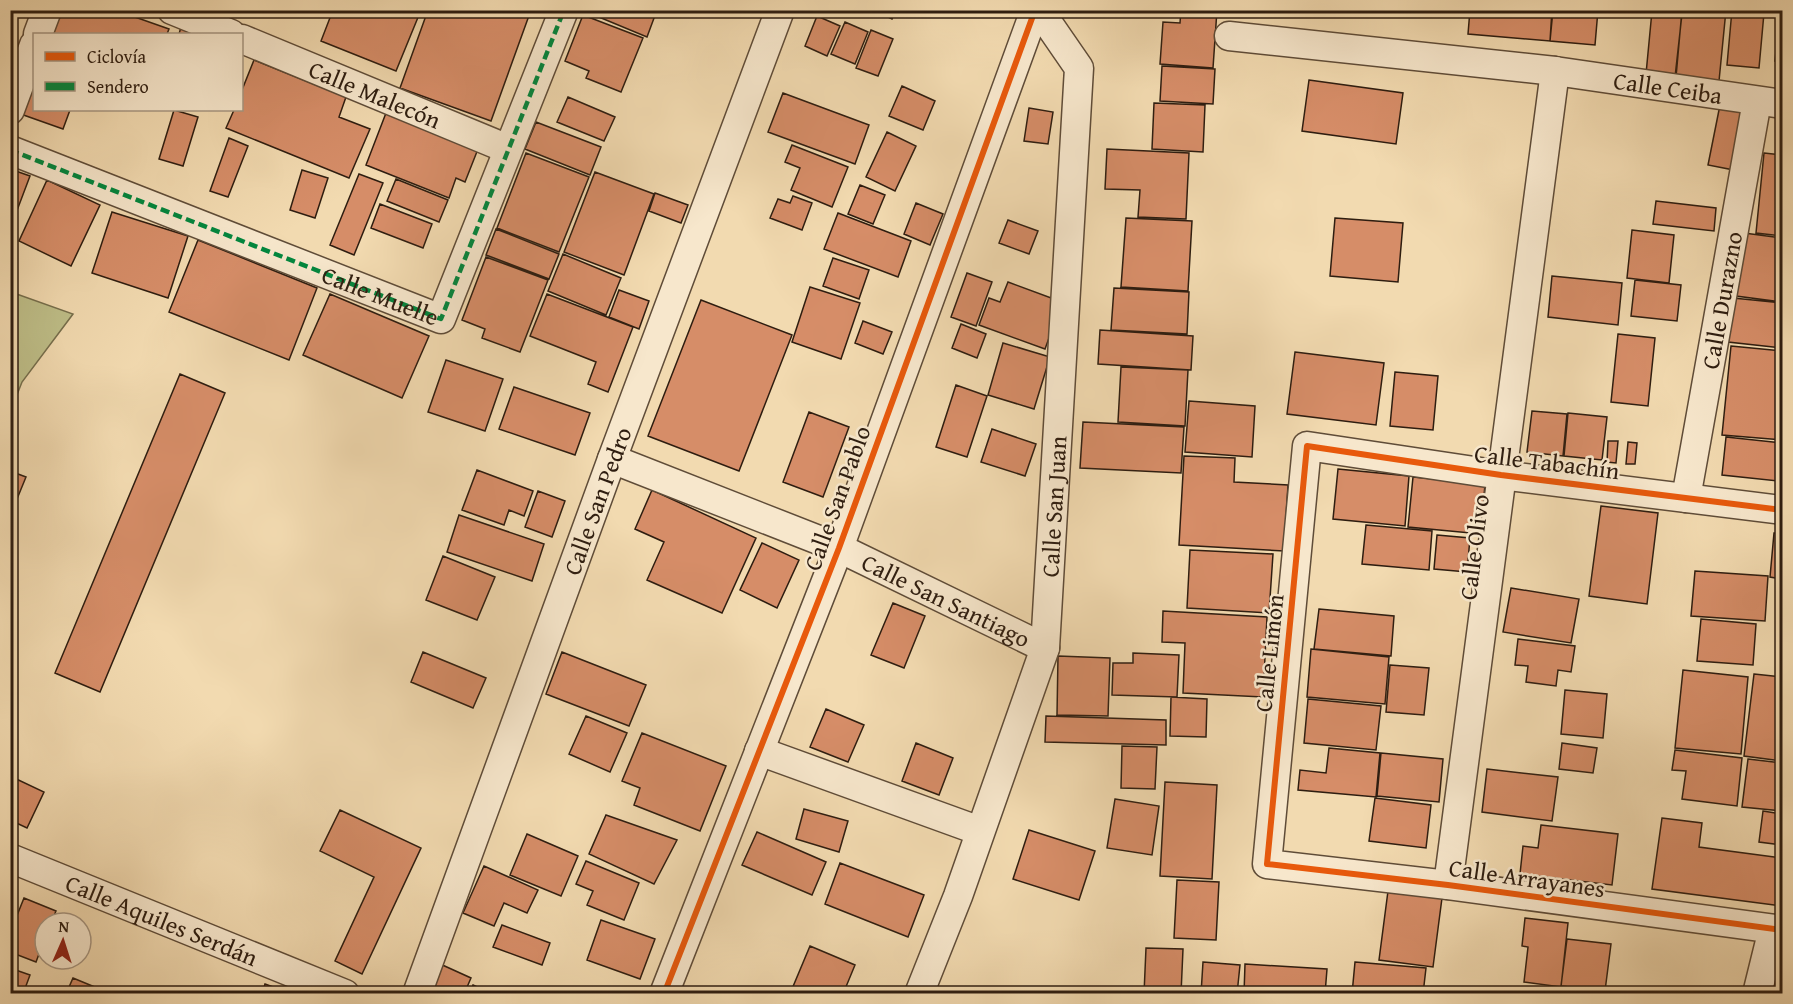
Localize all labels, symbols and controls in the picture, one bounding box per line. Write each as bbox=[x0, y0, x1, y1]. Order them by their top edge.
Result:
legend bbox=[33, 33, 243, 111]
text: Ciclovía bbox=[87, 43, 146, 70]
street label: Calle Malecón bbox=[304, 51, 447, 137]
street label: Calle Ceiba bbox=[1611, 62, 1725, 113]
text: Sendero bbox=[87, 73, 149, 100]
street label: Calle Durazno bbox=[1692, 229, 1751, 372]
street label: Calle Muelle bbox=[317, 257, 444, 334]
street label: Calle San Pablo bbox=[795, 421, 879, 575]
street label: Calle San Pedro bbox=[554, 422, 640, 580]
street label: Calle San Juan bbox=[1032, 434, 1075, 578]
street label: Calle Tabachín bbox=[1472, 436, 1622, 488]
street label: Calle Olivo bbox=[1450, 492, 1498, 602]
street label: Calle San Santiago bbox=[856, 544, 1036, 656]
street label: Calle Limón bbox=[1245, 592, 1293, 714]
street label: Calle Arrayanes bbox=[1447, 850, 1607, 906]
street label: Calle Aquiles Serdán bbox=[61, 865, 264, 975]
north arrow bbox=[33, 911, 93, 971]
text: N bbox=[58, 914, 70, 938]

